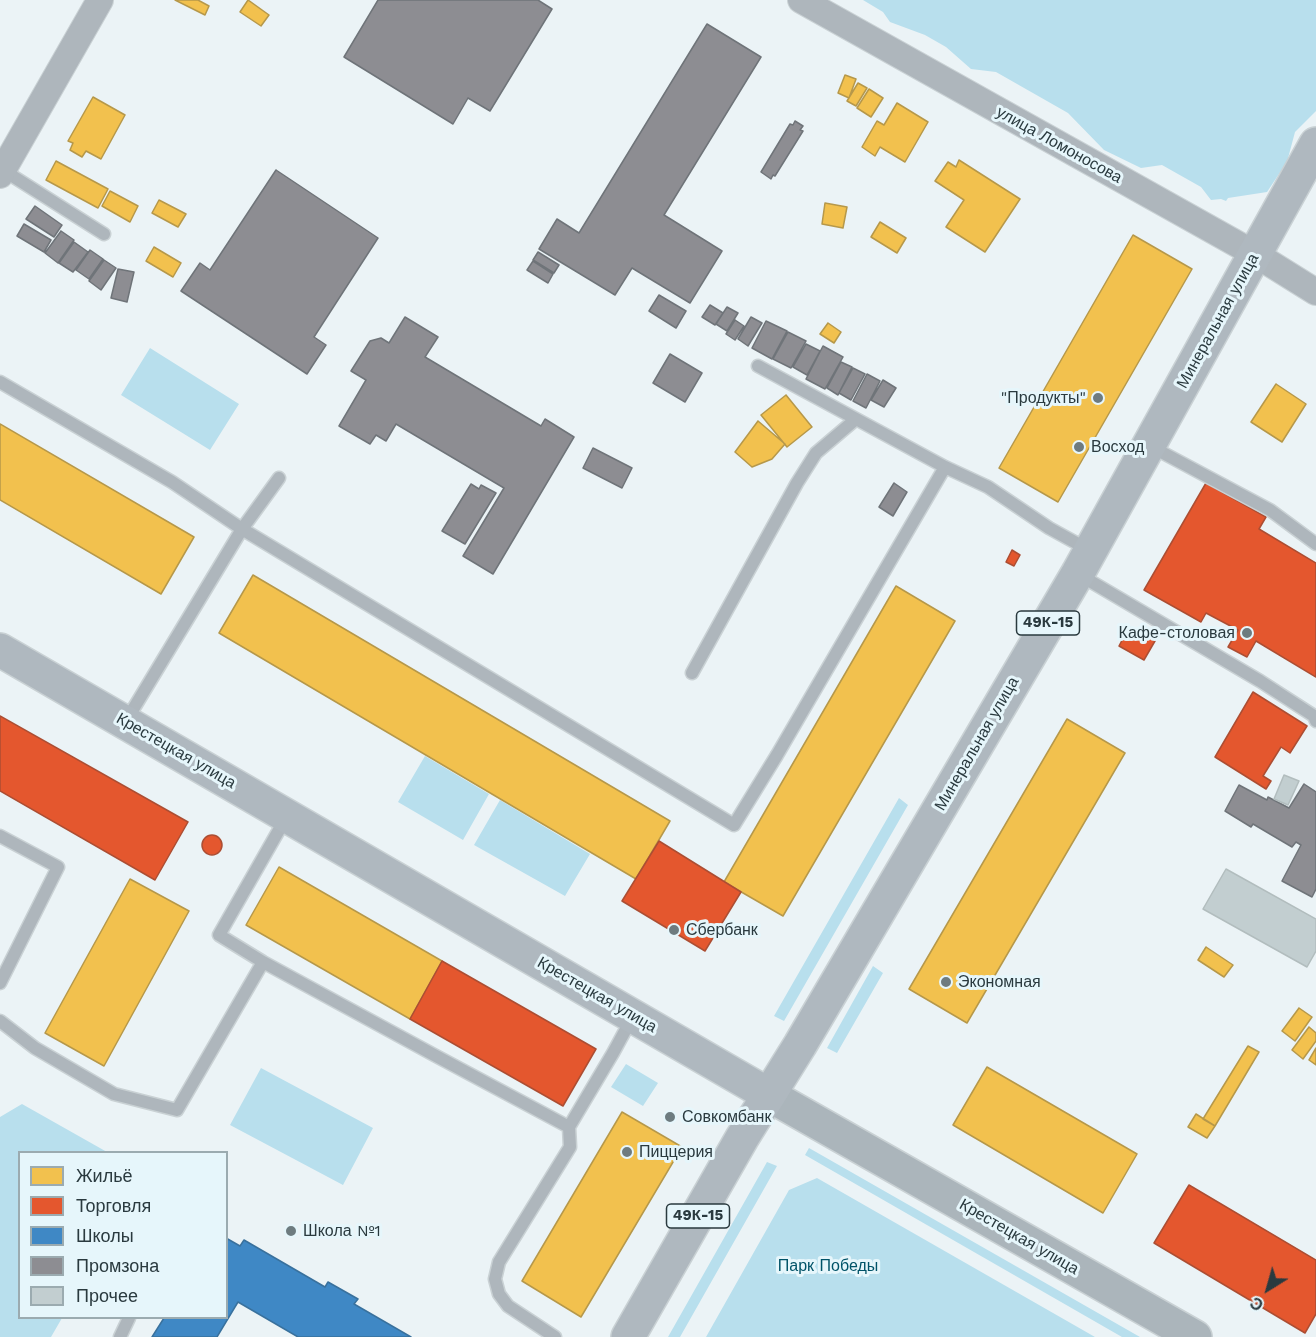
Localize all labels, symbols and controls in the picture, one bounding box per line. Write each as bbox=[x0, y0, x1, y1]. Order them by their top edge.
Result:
street label: улица Ломоносова bbox=[993, 102, 1125, 188]
street label: Минеральная улица bbox=[1173, 250, 1263, 392]
place label: "Продукты" bbox=[1001, 388, 1086, 408]
marker: "Продукты" bbox=[1091, 391, 1105, 405]
place label: Восход bbox=[1091, 437, 1144, 457]
marker: Восход bbox=[1072, 440, 1086, 454]
road number: 49К-15 bbox=[1016, 611, 1080, 635]
place label: Кафе-столовая bbox=[1119, 623, 1235, 643]
marker: Кафе-столовая bbox=[1240, 626, 1254, 640]
street label: Минеральная улица bbox=[931, 674, 1023, 814]
street label: Крестецкая улица bbox=[113, 709, 239, 793]
place label: Сбербанк bbox=[686, 920, 758, 940]
marker: Сбербанк bbox=[667, 923, 681, 937]
street label: Крестецкая улица bbox=[534, 953, 660, 1037]
place label: Экономная bbox=[958, 972, 1041, 992]
marker: Экономная bbox=[939, 975, 953, 989]
place label: Совкомбанк bbox=[682, 1107, 771, 1127]
marker: Совкомбанк bbox=[663, 1110, 677, 1124]
place label: Пиццерия bbox=[639, 1142, 713, 1162]
marker: Пиццерия bbox=[620, 1145, 634, 1159]
legend bbox=[18, 1151, 228, 1319]
text: Жильё bbox=[76, 1165, 133, 1186]
text: Торговля bbox=[76, 1195, 151, 1216]
street label: Крестецкая улица bbox=[956, 1195, 1082, 1279]
road number: 49К-15 bbox=[666, 1204, 730, 1228]
place label: Школа №1 bbox=[303, 1221, 381, 1241]
marker: Школа №1 bbox=[284, 1224, 298, 1238]
text: Школы bbox=[76, 1225, 134, 1246]
text: Промзона bbox=[76, 1255, 159, 1276]
park label: Парк Победы bbox=[778, 1256, 878, 1276]
north arrow bbox=[1238, 1259, 1298, 1319]
text: Прочее bbox=[76, 1285, 138, 1306]
text: С bbox=[1247, 1293, 1267, 1315]

